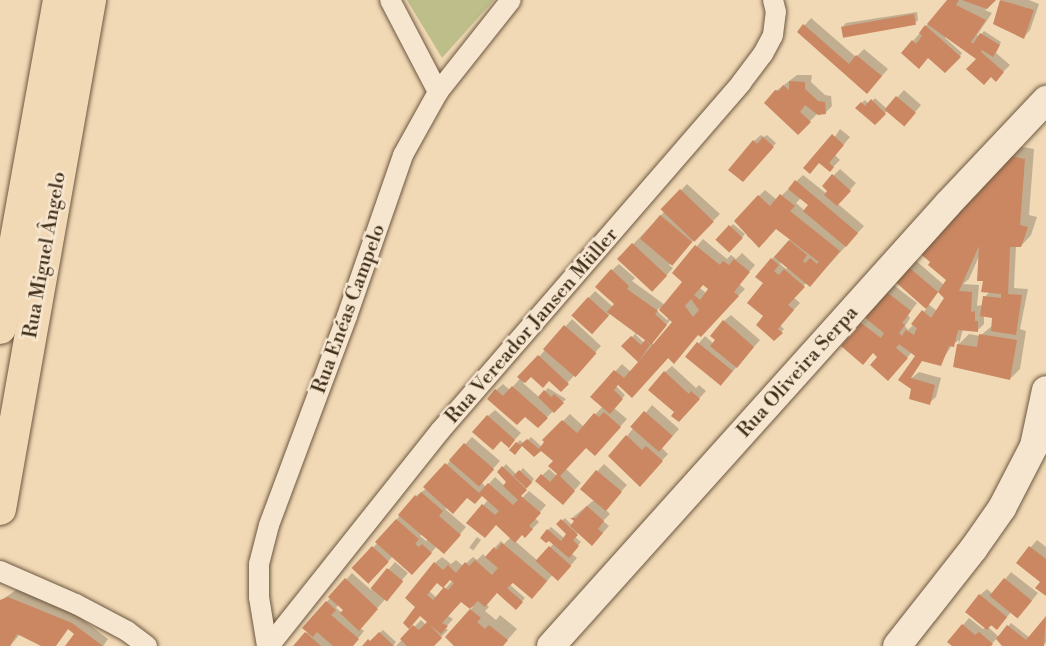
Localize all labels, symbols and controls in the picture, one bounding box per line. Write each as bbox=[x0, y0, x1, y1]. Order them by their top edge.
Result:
street label: Rua Miguel Ângelo bbox=[19, 170, 71, 340]
street label: Rua Enéas Campelo bbox=[307, 221, 391, 397]
street label: Rua Vereador Jansen Müller bbox=[441, 223, 623, 429]
street label: Rua Oliveira Serpa bbox=[732, 301, 864, 443]

